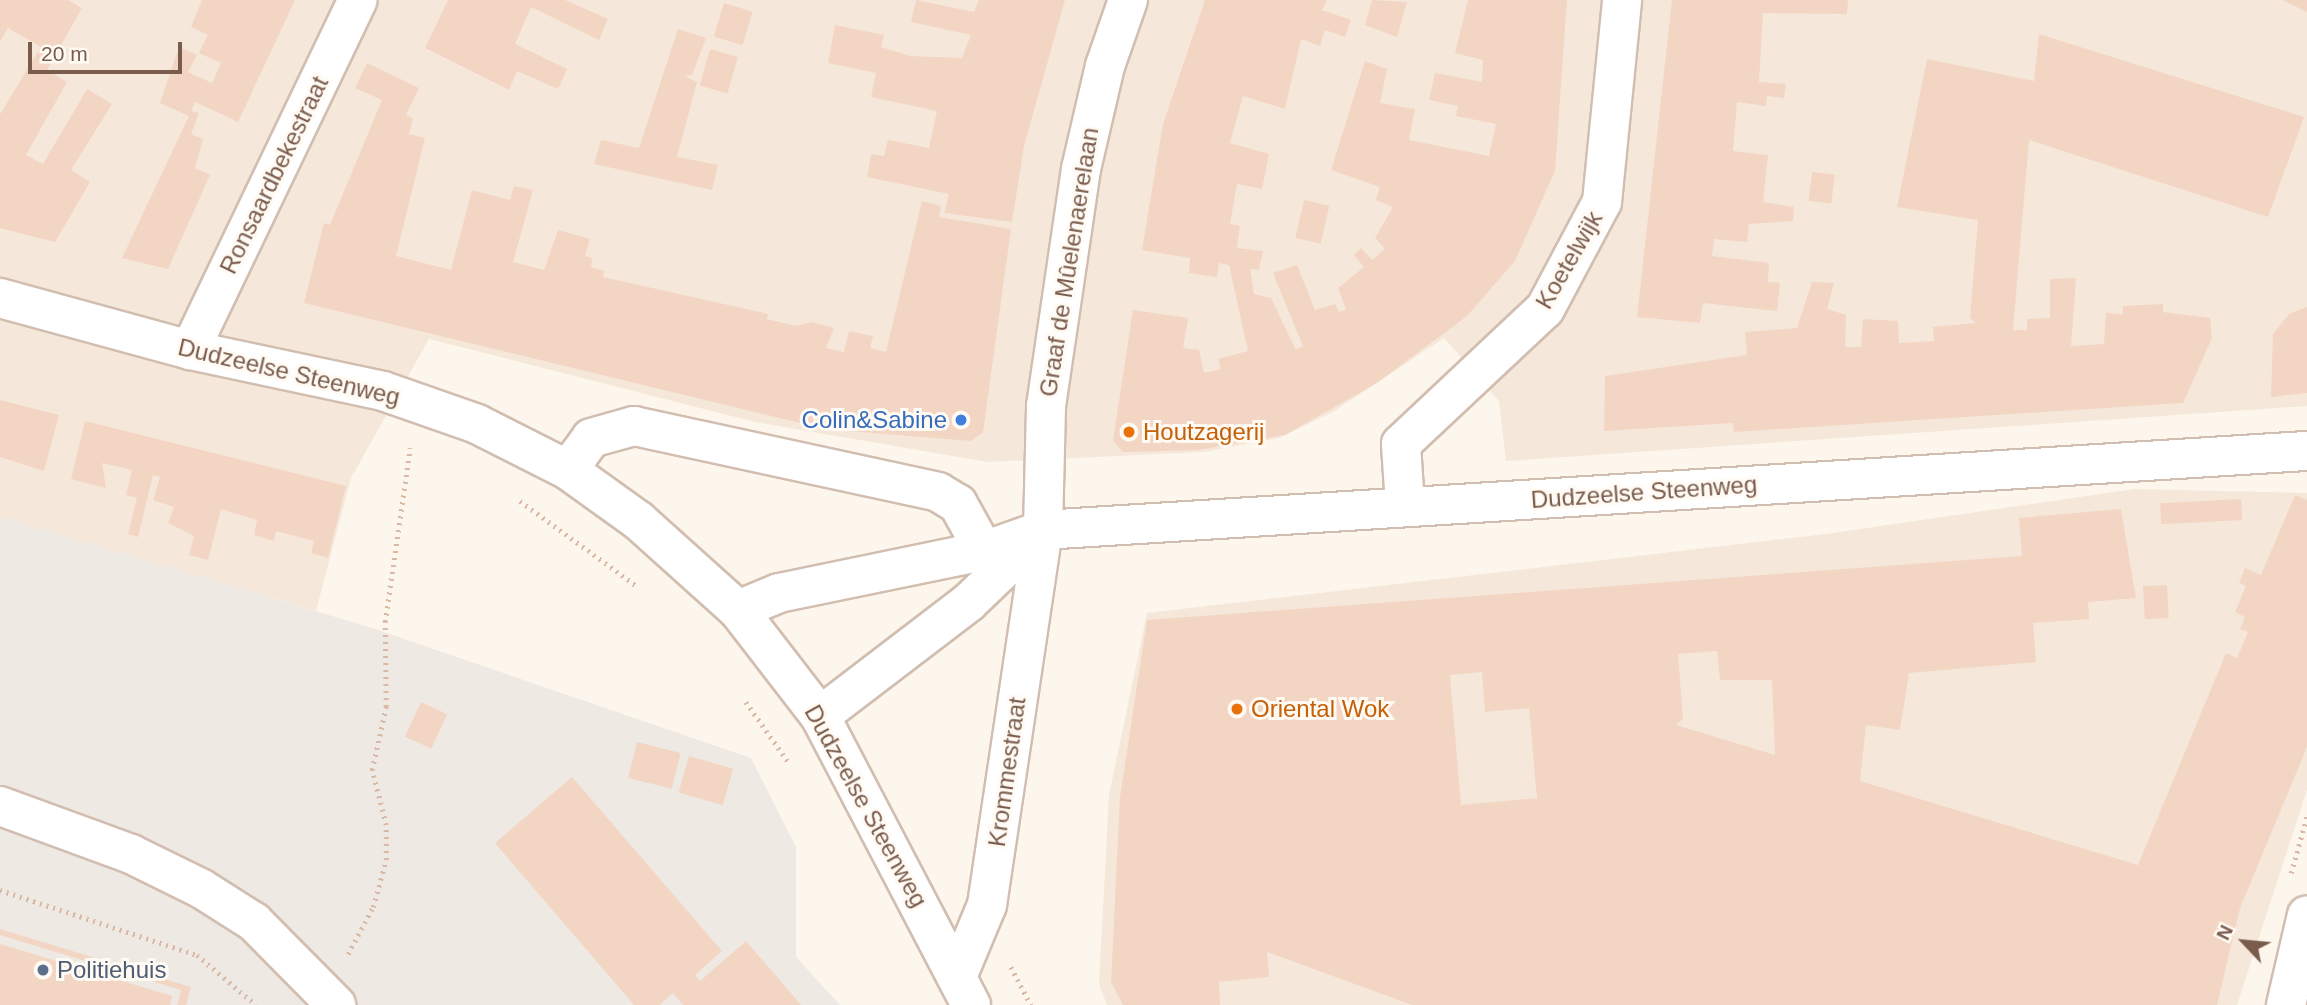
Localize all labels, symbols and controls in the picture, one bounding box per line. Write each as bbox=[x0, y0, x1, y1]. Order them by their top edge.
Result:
scale bar bbox=[32, 28, 186, 72]
text: 20 m bbox=[41, 42, 88, 65]
street label: Ronsaardbekestraat bbox=[214, 72, 334, 278]
street label: Graaf de Mûelenaerelaan bbox=[1033, 125, 1105, 399]
street label: Koetelwijk bbox=[1530, 206, 1608, 314]
street label: Dudzeelse Steenweg bbox=[175, 332, 403, 412]
place label: Colin&Sabine bbox=[802, 406, 947, 434]
marker: Colin&Sabine bbox=[953, 412, 969, 428]
place label: Houtzagerij bbox=[1143, 418, 1264, 446]
marker: Houtzagerij bbox=[1121, 424, 1137, 440]
street label: Dudzeelse Steenweg bbox=[1530, 470, 1758, 514]
street label: Krommestraat bbox=[982, 695, 1032, 849]
place label: Oriental Wok bbox=[1251, 695, 1389, 723]
street label: Dudzeelse Steenweg bbox=[798, 700, 934, 912]
marker: Oriental Wok bbox=[1229, 701, 1245, 717]
north arrow bbox=[2209, 907, 2279, 977]
text: N bbox=[2212, 922, 2237, 943]
place label: Politiehuis bbox=[57, 956, 166, 984]
marker: Politiehuis bbox=[35, 962, 51, 978]

